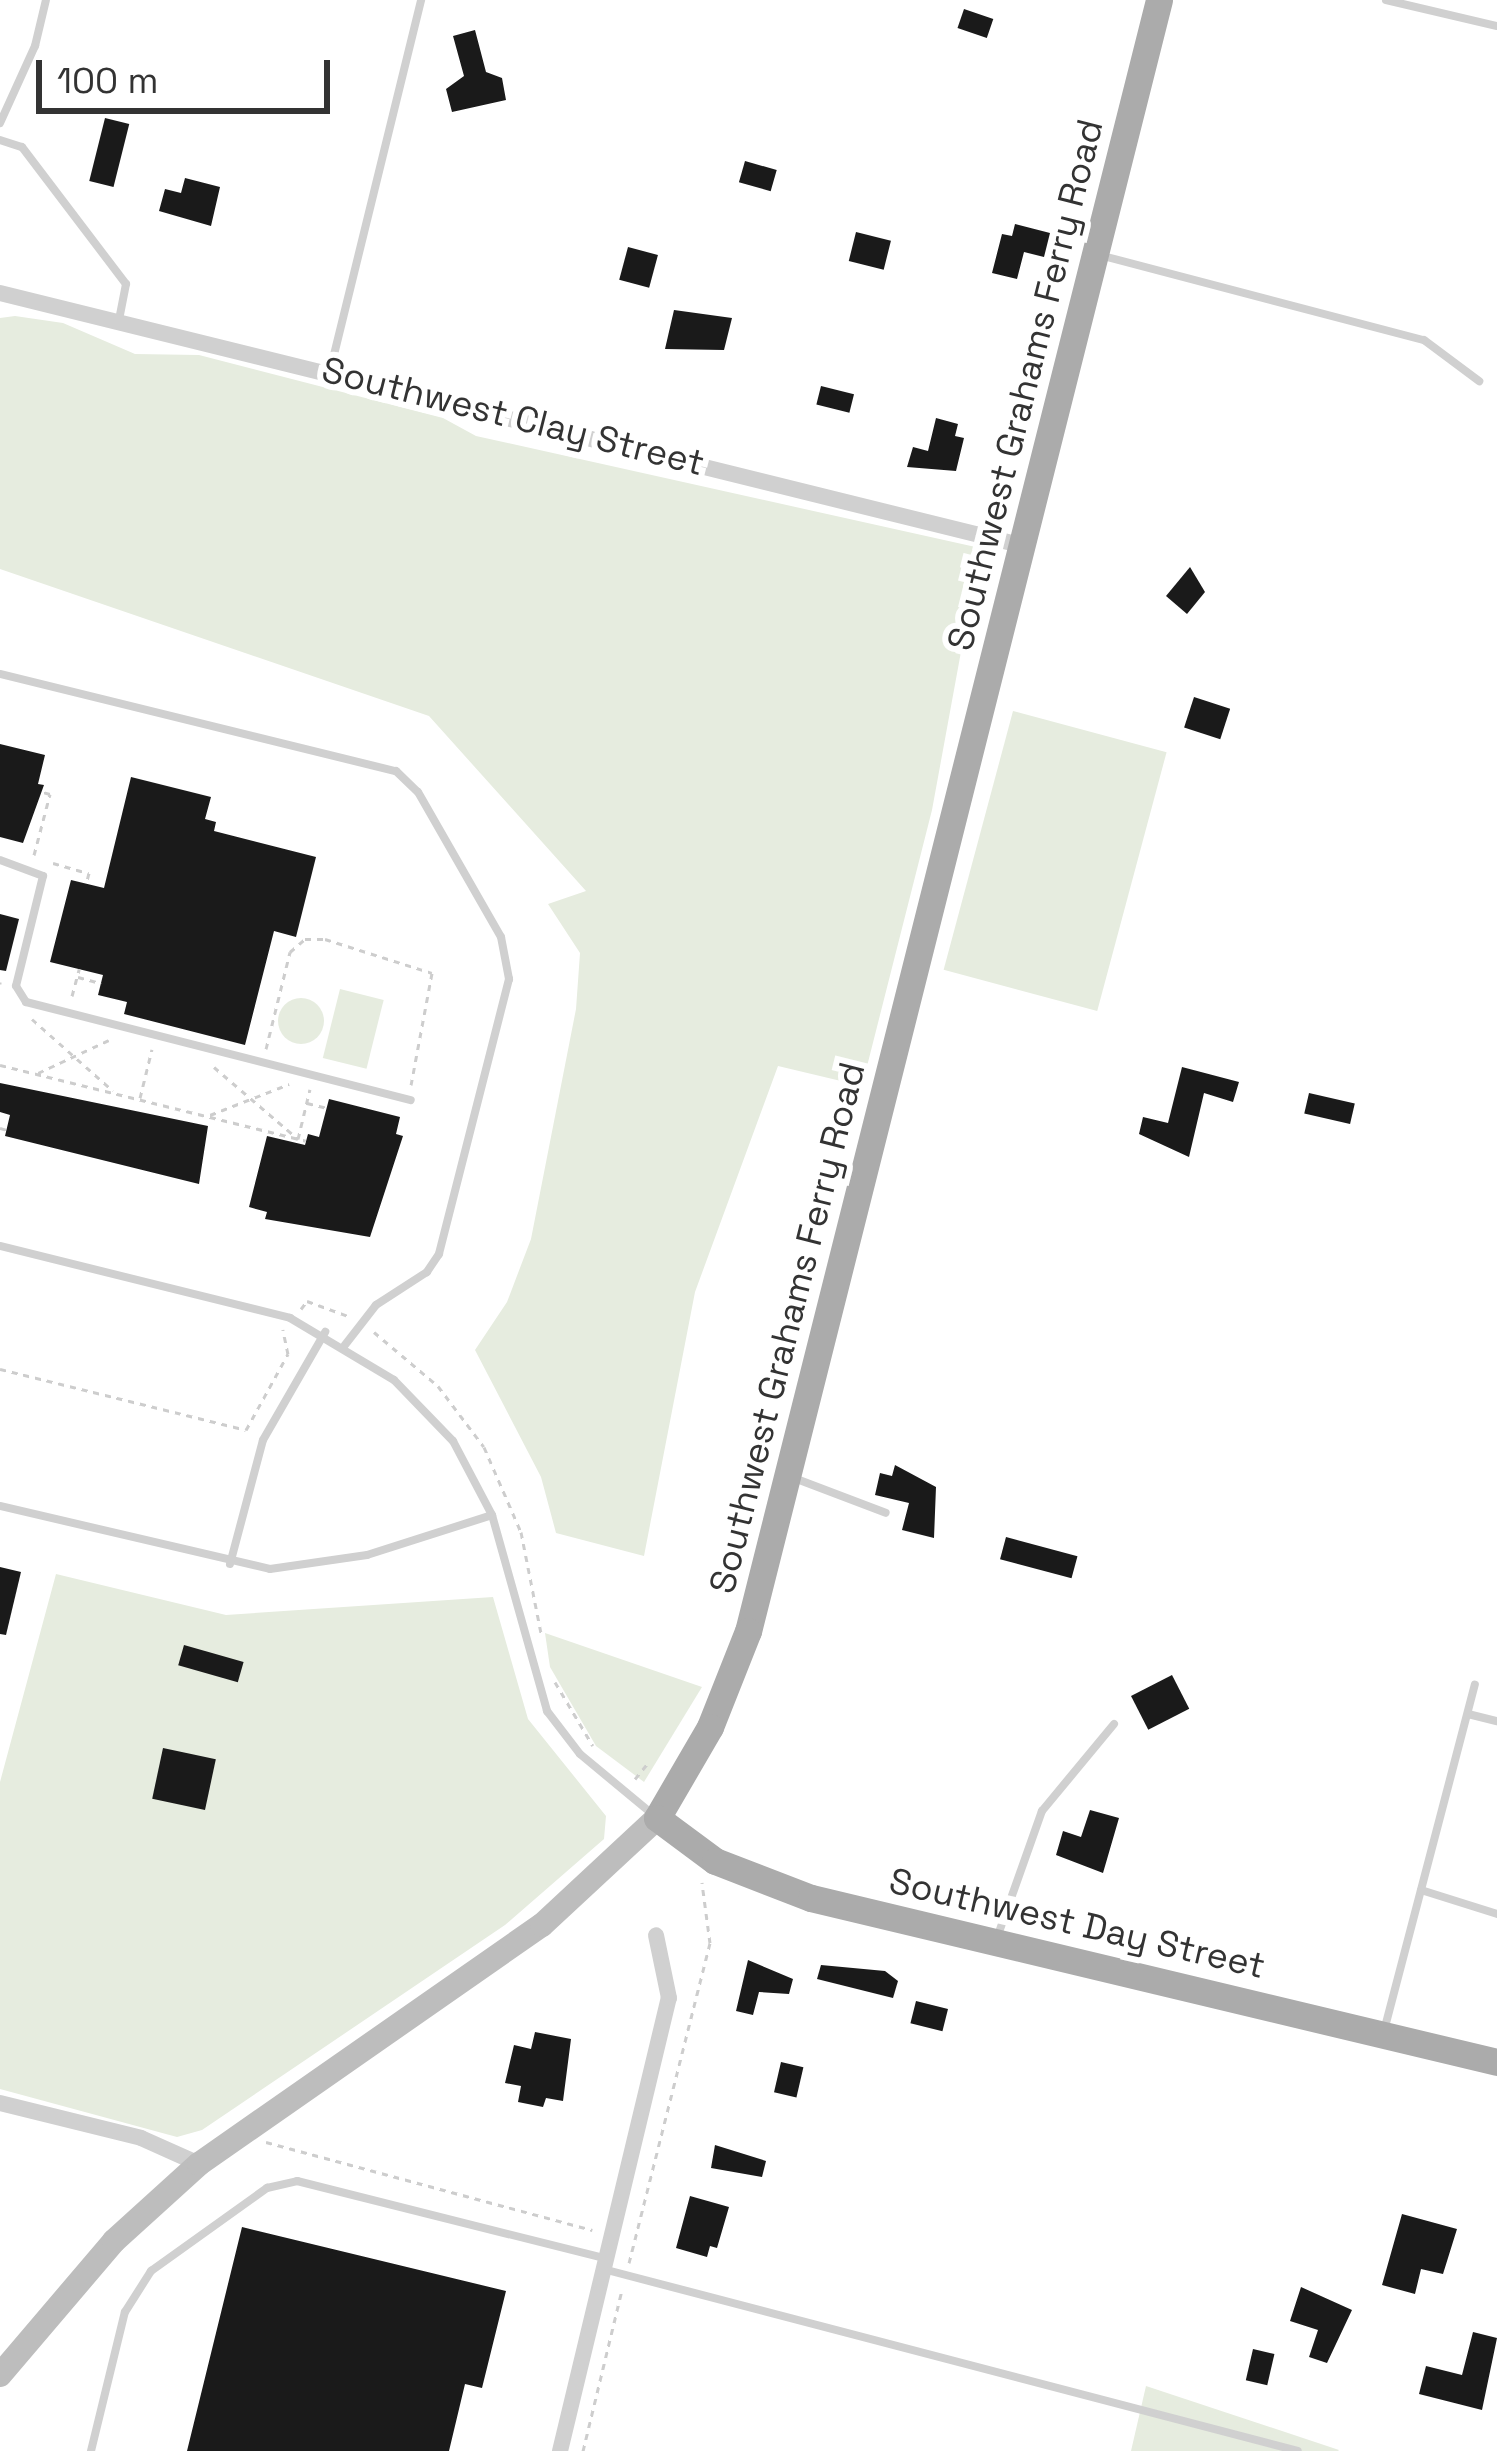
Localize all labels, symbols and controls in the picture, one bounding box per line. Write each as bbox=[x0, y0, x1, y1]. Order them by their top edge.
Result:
scale bar bbox=[42, 36, 336, 110]
text: 100 m bbox=[57, 58, 158, 104]
street label: Southwest Grahams Ferry Road bbox=[939, 115, 1113, 655]
street label: Southwest Clay Street bbox=[317, 349, 709, 485]
street label: Southwest Grahams Ferry Road bbox=[701, 1058, 875, 1598]
street label: Southwest Day Street bbox=[885, 1860, 1269, 1988]

